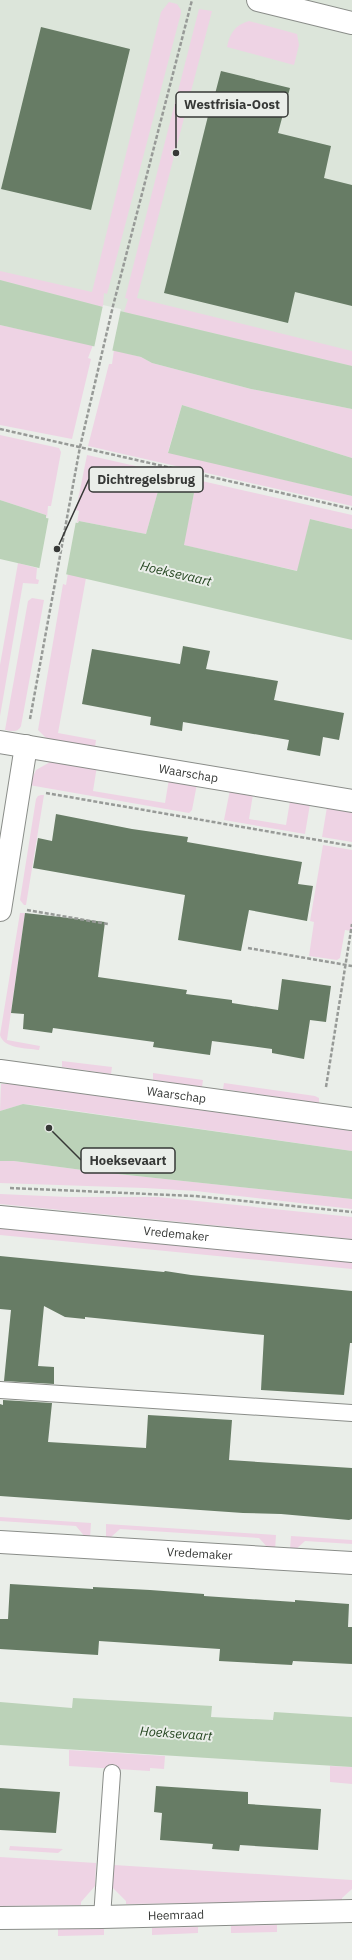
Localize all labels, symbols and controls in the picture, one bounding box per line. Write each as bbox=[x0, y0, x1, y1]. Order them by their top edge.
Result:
callout: Westfrisia-Oost bbox=[176, 92, 288, 117]
text: Westfrisia-Oost bbox=[184, 96, 280, 113]
callout: Dichtregelsbrug bbox=[89, 467, 203, 492]
text: Dichtregelsbrug bbox=[97, 471, 196, 488]
water label: Hoeksevaart bbox=[139, 557, 214, 590]
street label: Waarschap bbox=[158, 761, 219, 785]
street label: Waarschap bbox=[146, 1083, 207, 1106]
callout: Hoeksevaart bbox=[81, 1148, 175, 1173]
text: Hoeksevaart bbox=[89, 1152, 167, 1169]
street label: Vredemaker bbox=[143, 1223, 210, 1244]
street label: Vredemaker bbox=[166, 1544, 233, 1563]
water label: Hoeksevaart bbox=[139, 1722, 214, 1745]
street label: Heemraad bbox=[148, 1907, 204, 1923]

